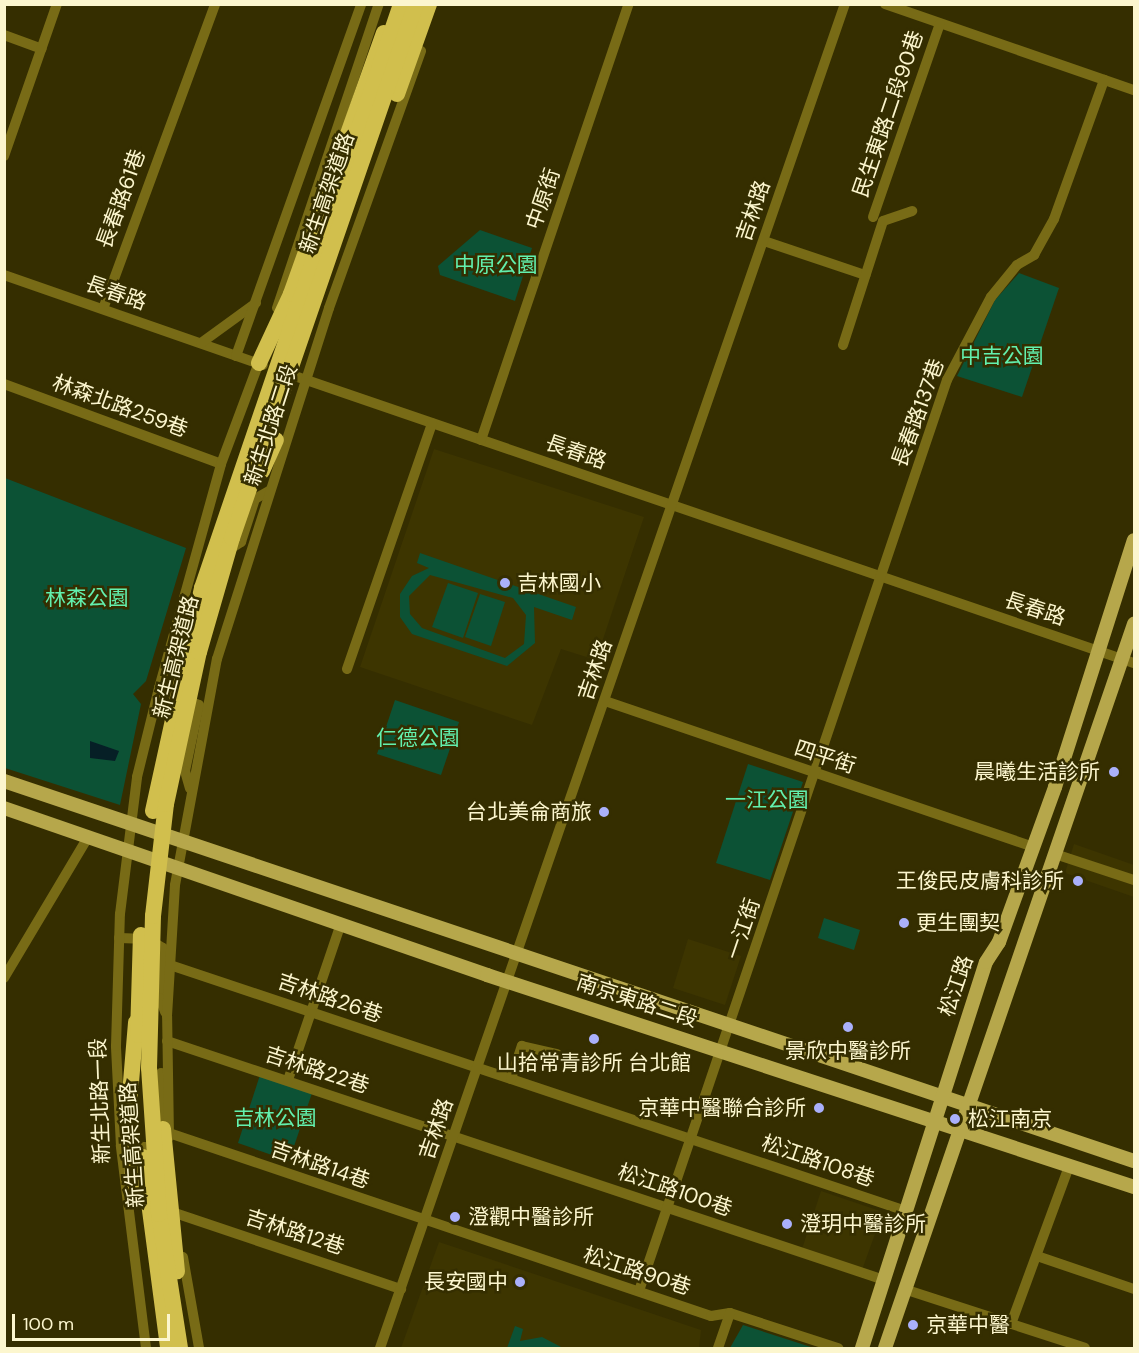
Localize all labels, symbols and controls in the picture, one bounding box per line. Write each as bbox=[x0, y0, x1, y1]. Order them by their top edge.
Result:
street label: 民生東路二段90巷 bbox=[848, 27, 928, 201]
street label: 新生高架道路 bbox=[295, 129, 359, 257]
street label: 長春路61巷 bbox=[91, 146, 151, 252]
street label: 中原街 bbox=[521, 165, 565, 233]
street label: 吉林路 bbox=[731, 177, 775, 245]
park label: 中原公園 bbox=[454, 252, 538, 278]
street label: 長春路 bbox=[82, 271, 150, 315]
park label: 中吉公園 bbox=[960, 343, 1044, 369]
street label: 長春路137巷 bbox=[887, 355, 949, 471]
street label: 新生北路二段 bbox=[240, 361, 302, 489]
street label: 林森北路259巷 bbox=[49, 370, 191, 442]
street label: 長春路 bbox=[542, 430, 610, 474]
place label: 吉林國小 bbox=[517, 570, 601, 596]
marker: 吉林國小 bbox=[498, 576, 512, 590]
park label: 林森公園 bbox=[45, 585, 129, 611]
street label: 長春路 bbox=[1001, 587, 1069, 631]
street label: 新生高架道路 bbox=[149, 593, 203, 721]
street label: 吉林路 bbox=[573, 636, 617, 704]
park label: 仁德公園 bbox=[376, 725, 460, 751]
street label: 四平街 bbox=[791, 735, 859, 779]
place label: 晨曦生活診所 bbox=[974, 759, 1100, 785]
marker: 晨曦生活診所 bbox=[1105, 763, 1123, 781]
park label: 一江公園 bbox=[725, 787, 809, 813]
place label: 台北美侖商旅 bbox=[466, 799, 592, 825]
marker: 台北美侖商旅 bbox=[597, 805, 611, 819]
place label: 王俊民皮膚科診所 bbox=[896, 868, 1064, 894]
marker: 王俊民皮膚科診所 bbox=[1069, 872, 1087, 890]
street label: 一江街 bbox=[721, 895, 765, 963]
place label: 更生團契 bbox=[916, 910, 1000, 936]
marker: 更生團契 bbox=[897, 916, 911, 930]
street label: 松江路 bbox=[934, 952, 978, 1020]
street label: 吉林路26巷 bbox=[274, 968, 386, 1028]
street label: 南京東路二段 bbox=[573, 970, 701, 1032]
marker: 景欣中醫診所 bbox=[839, 1018, 857, 1036]
marker: 山拾常青診所 台北館 bbox=[585, 1030, 603, 1048]
street label: 新生北路一段 bbox=[85, 1038, 115, 1164]
place label: 景欣中醫診所 bbox=[785, 1038, 911, 1064]
street label: 吉林路22巷 bbox=[262, 1041, 372, 1099]
place label: 山拾常青診所 台北館 bbox=[497, 1050, 691, 1076]
street label: 新生高架道路 bbox=[115, 1081, 149, 1209]
street label: 吉林路 bbox=[414, 1095, 458, 1163]
place label: 京華中醫聯合診所 bbox=[638, 1095, 806, 1121]
marker: 京華中醫聯合診所 bbox=[810, 1099, 828, 1117]
park label: 吉林公園 bbox=[233, 1105, 317, 1131]
place label: 松江南京 bbox=[968, 1106, 1052, 1132]
marker: 松江南京 bbox=[946, 1110, 964, 1128]
street label: 松江路108巷 bbox=[758, 1130, 878, 1192]
street label: 吉林路14巷 bbox=[267, 1136, 373, 1194]
street label: 松江路100巷 bbox=[615, 1159, 735, 1221]
street label: 吉林路12巷 bbox=[242, 1204, 348, 1260]
place label: 澄觀中醫診所 bbox=[468, 1204, 594, 1230]
marker: 澄觀中醫診所 bbox=[446, 1208, 464, 1226]
place label: 澄玥中醫診所 bbox=[800, 1211, 926, 1237]
marker: 澄玥中醫診所 bbox=[778, 1215, 796, 1233]
street label: 松江路90巷 bbox=[580, 1242, 694, 1300]
place label: 長安國中 bbox=[424, 1269, 508, 1295]
marker: 長安國中 bbox=[513, 1275, 527, 1289]
scale bar bbox=[15, 1302, 172, 1340]
text: 100 m bbox=[23, 1312, 74, 1336]
place label: 京華中醫 bbox=[926, 1312, 1010, 1338]
marker: 京華中醫 bbox=[904, 1316, 922, 1334]

